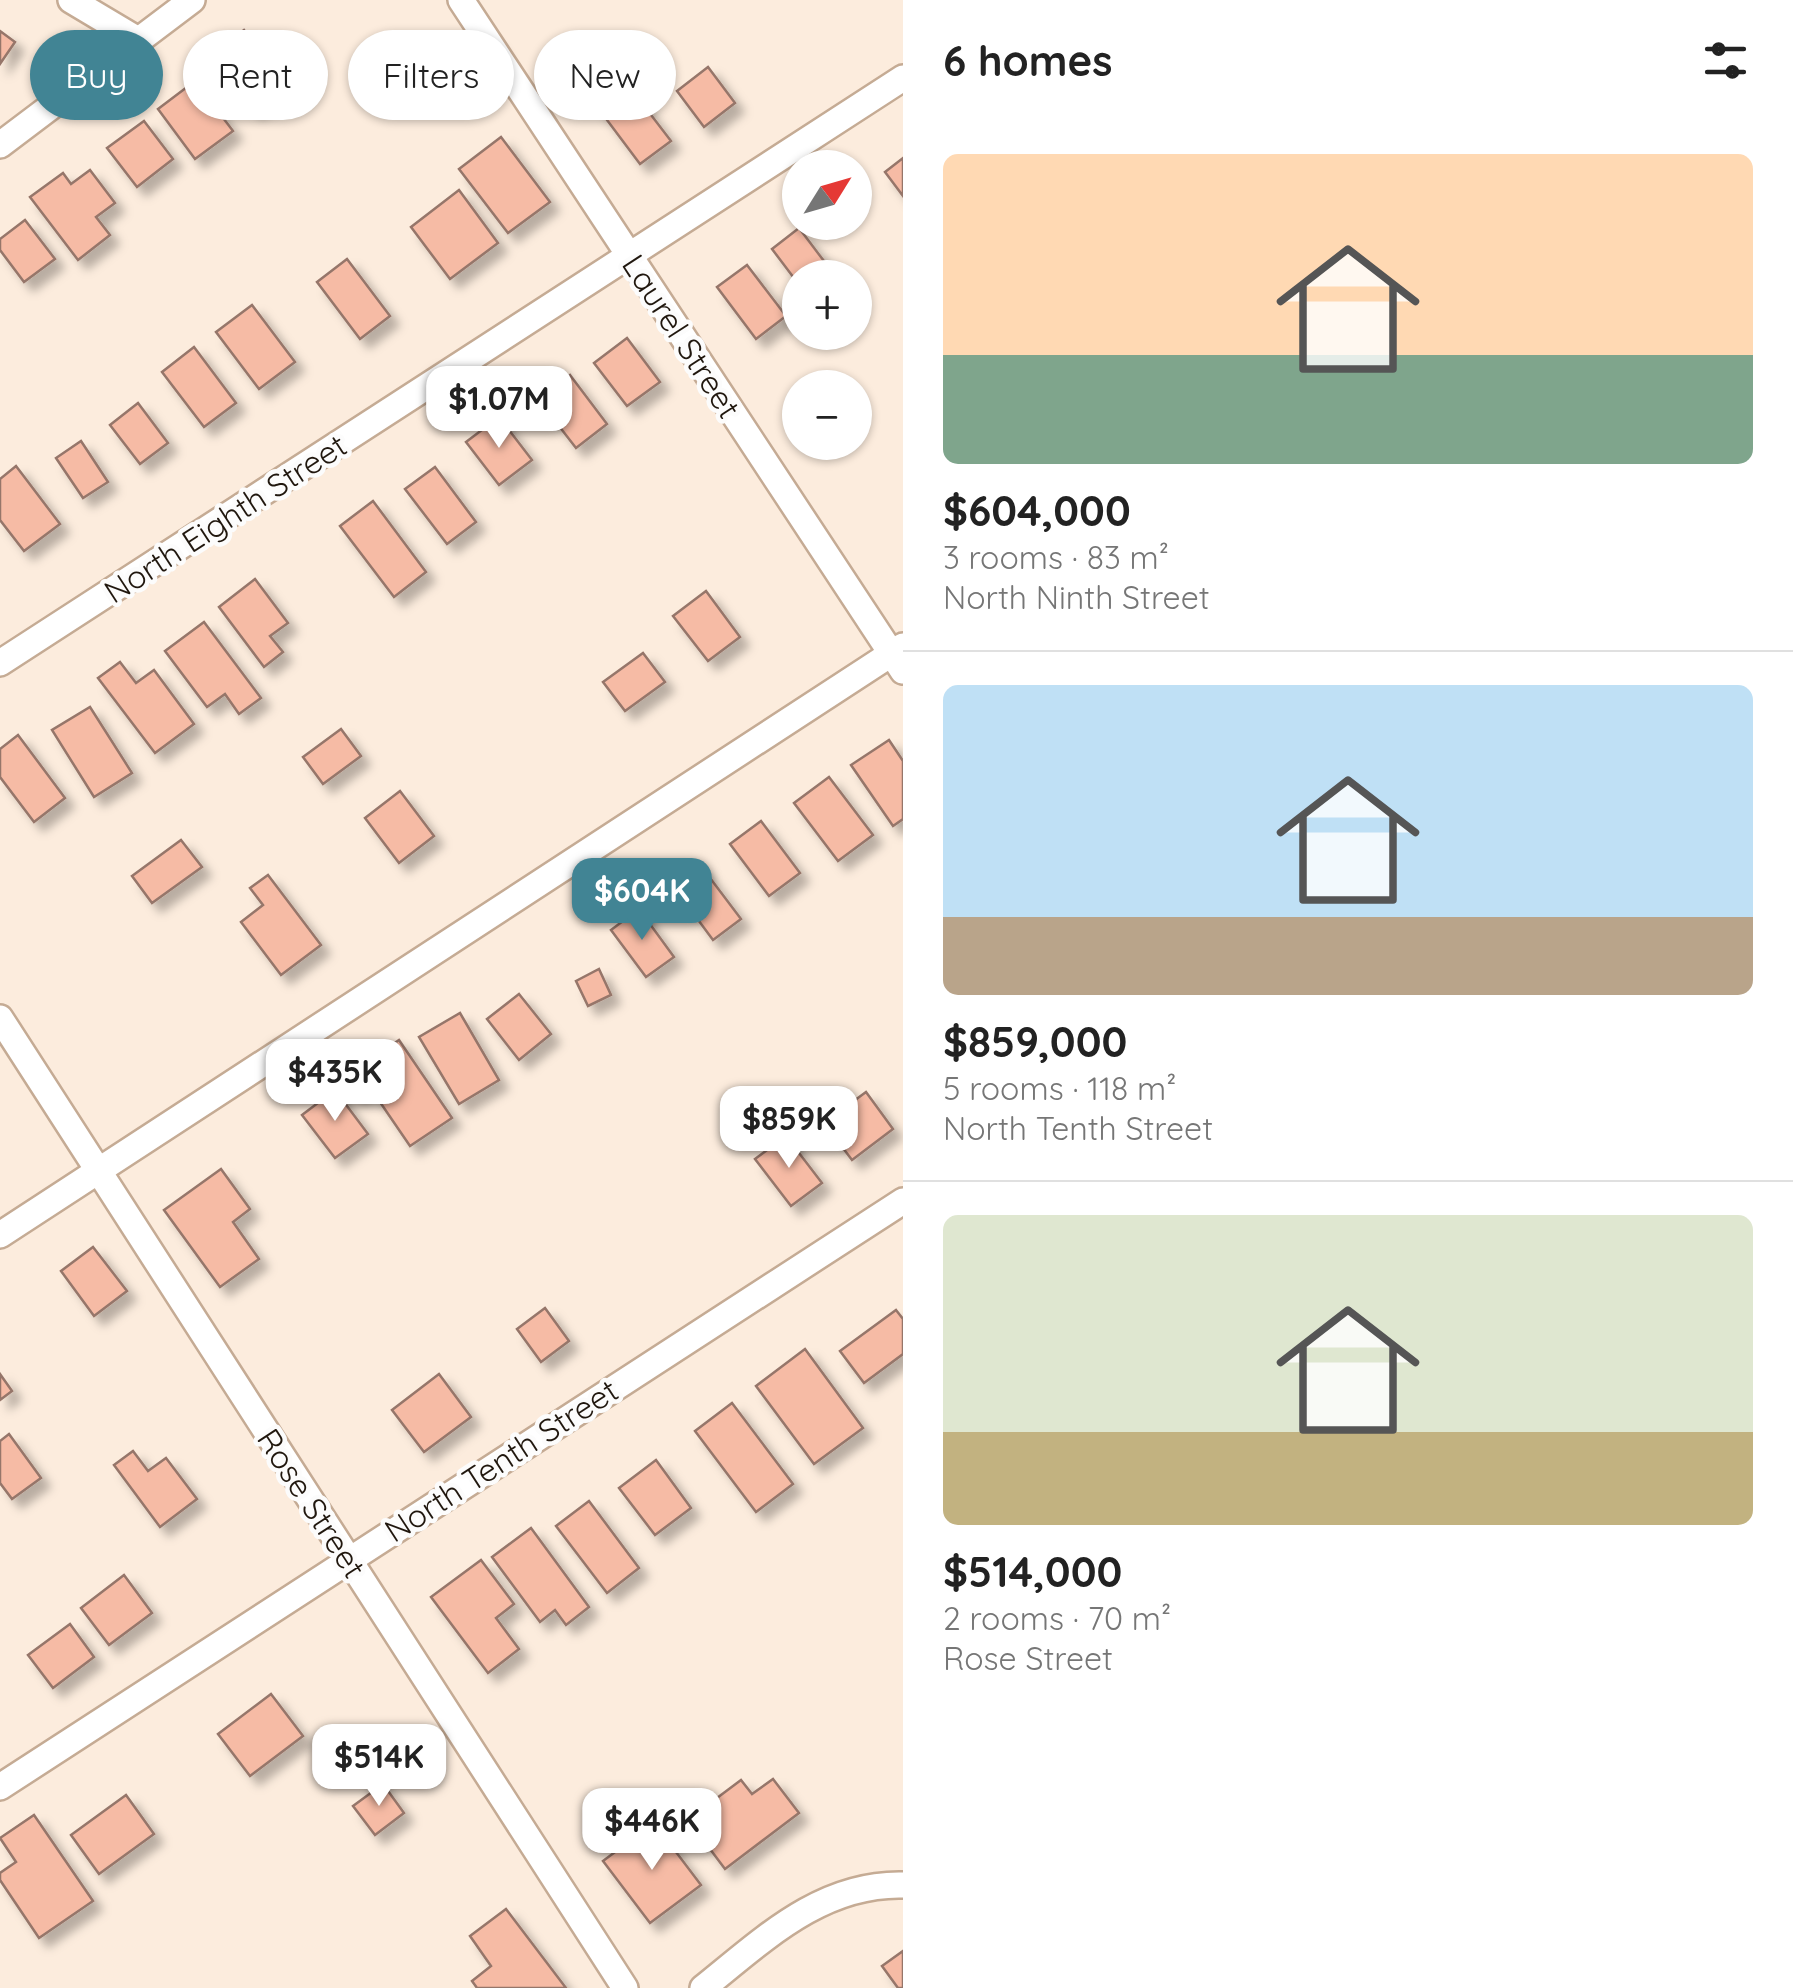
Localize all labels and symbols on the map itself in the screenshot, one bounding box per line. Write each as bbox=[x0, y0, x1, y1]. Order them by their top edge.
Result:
north arrow bbox=[782, 150, 872, 240]
street label: Laurel Street bbox=[614, 246, 750, 426]
pin: $1.07M bbox=[418, 366, 580, 451]
street label: North Eighth Street bbox=[96, 425, 354, 611]
pin: $604K bbox=[572, 858, 712, 943]
pin: $435K bbox=[265, 1039, 405, 1124]
pin: $859K bbox=[719, 1086, 859, 1171]
street label: North Tenth Street bbox=[377, 1370, 625, 1550]
street label: Rose Street bbox=[249, 1421, 375, 1585]
pin: $514K bbox=[309, 1724, 449, 1809]
pin: $446K bbox=[582, 1788, 722, 1873]

